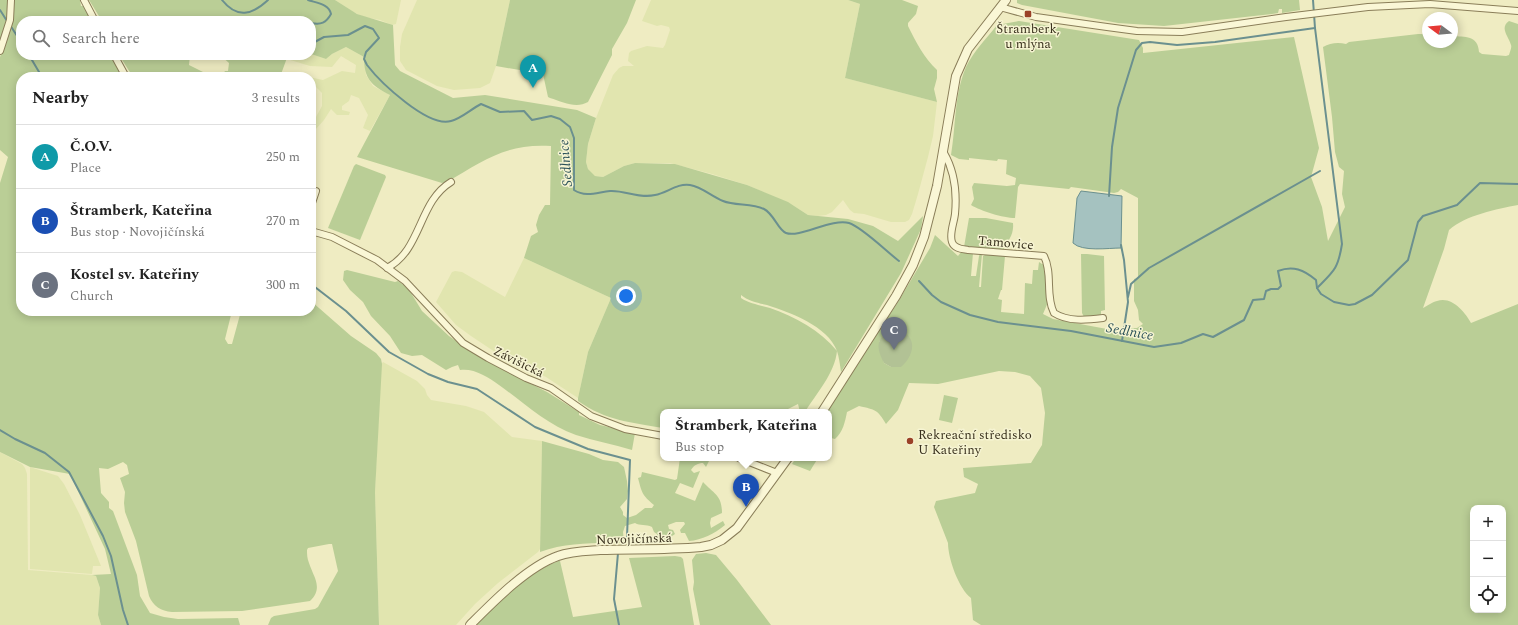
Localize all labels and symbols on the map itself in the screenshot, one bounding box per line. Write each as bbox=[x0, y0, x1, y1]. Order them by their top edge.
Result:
marker: Štramberk, u mlýna bbox=[1023, 9, 1033, 19]
north arrow bbox=[1422, 12, 1458, 48]
place label: Štramberk, u mlýna bbox=[996, 19, 1060, 54]
pin: A bbox=[520, 55, 546, 88]
water label: Sedlnice bbox=[553, 138, 578, 187]
street label: Tamovice bbox=[977, 231, 1034, 255]
your location bbox=[616, 286, 636, 306]
pin: C bbox=[881, 317, 907, 350]
water label: Sedlnice bbox=[1105, 317, 1155, 346]
street label: Závišická bbox=[490, 341, 548, 383]
place label: Rekreační středisko U Kateřiny bbox=[918, 425, 1032, 460]
marker: Rekreační středisko U Kateřiny bbox=[905, 436, 915, 446]
pin: B bbox=[733, 474, 759, 507]
street label: Novojičínská bbox=[596, 528, 673, 550]

